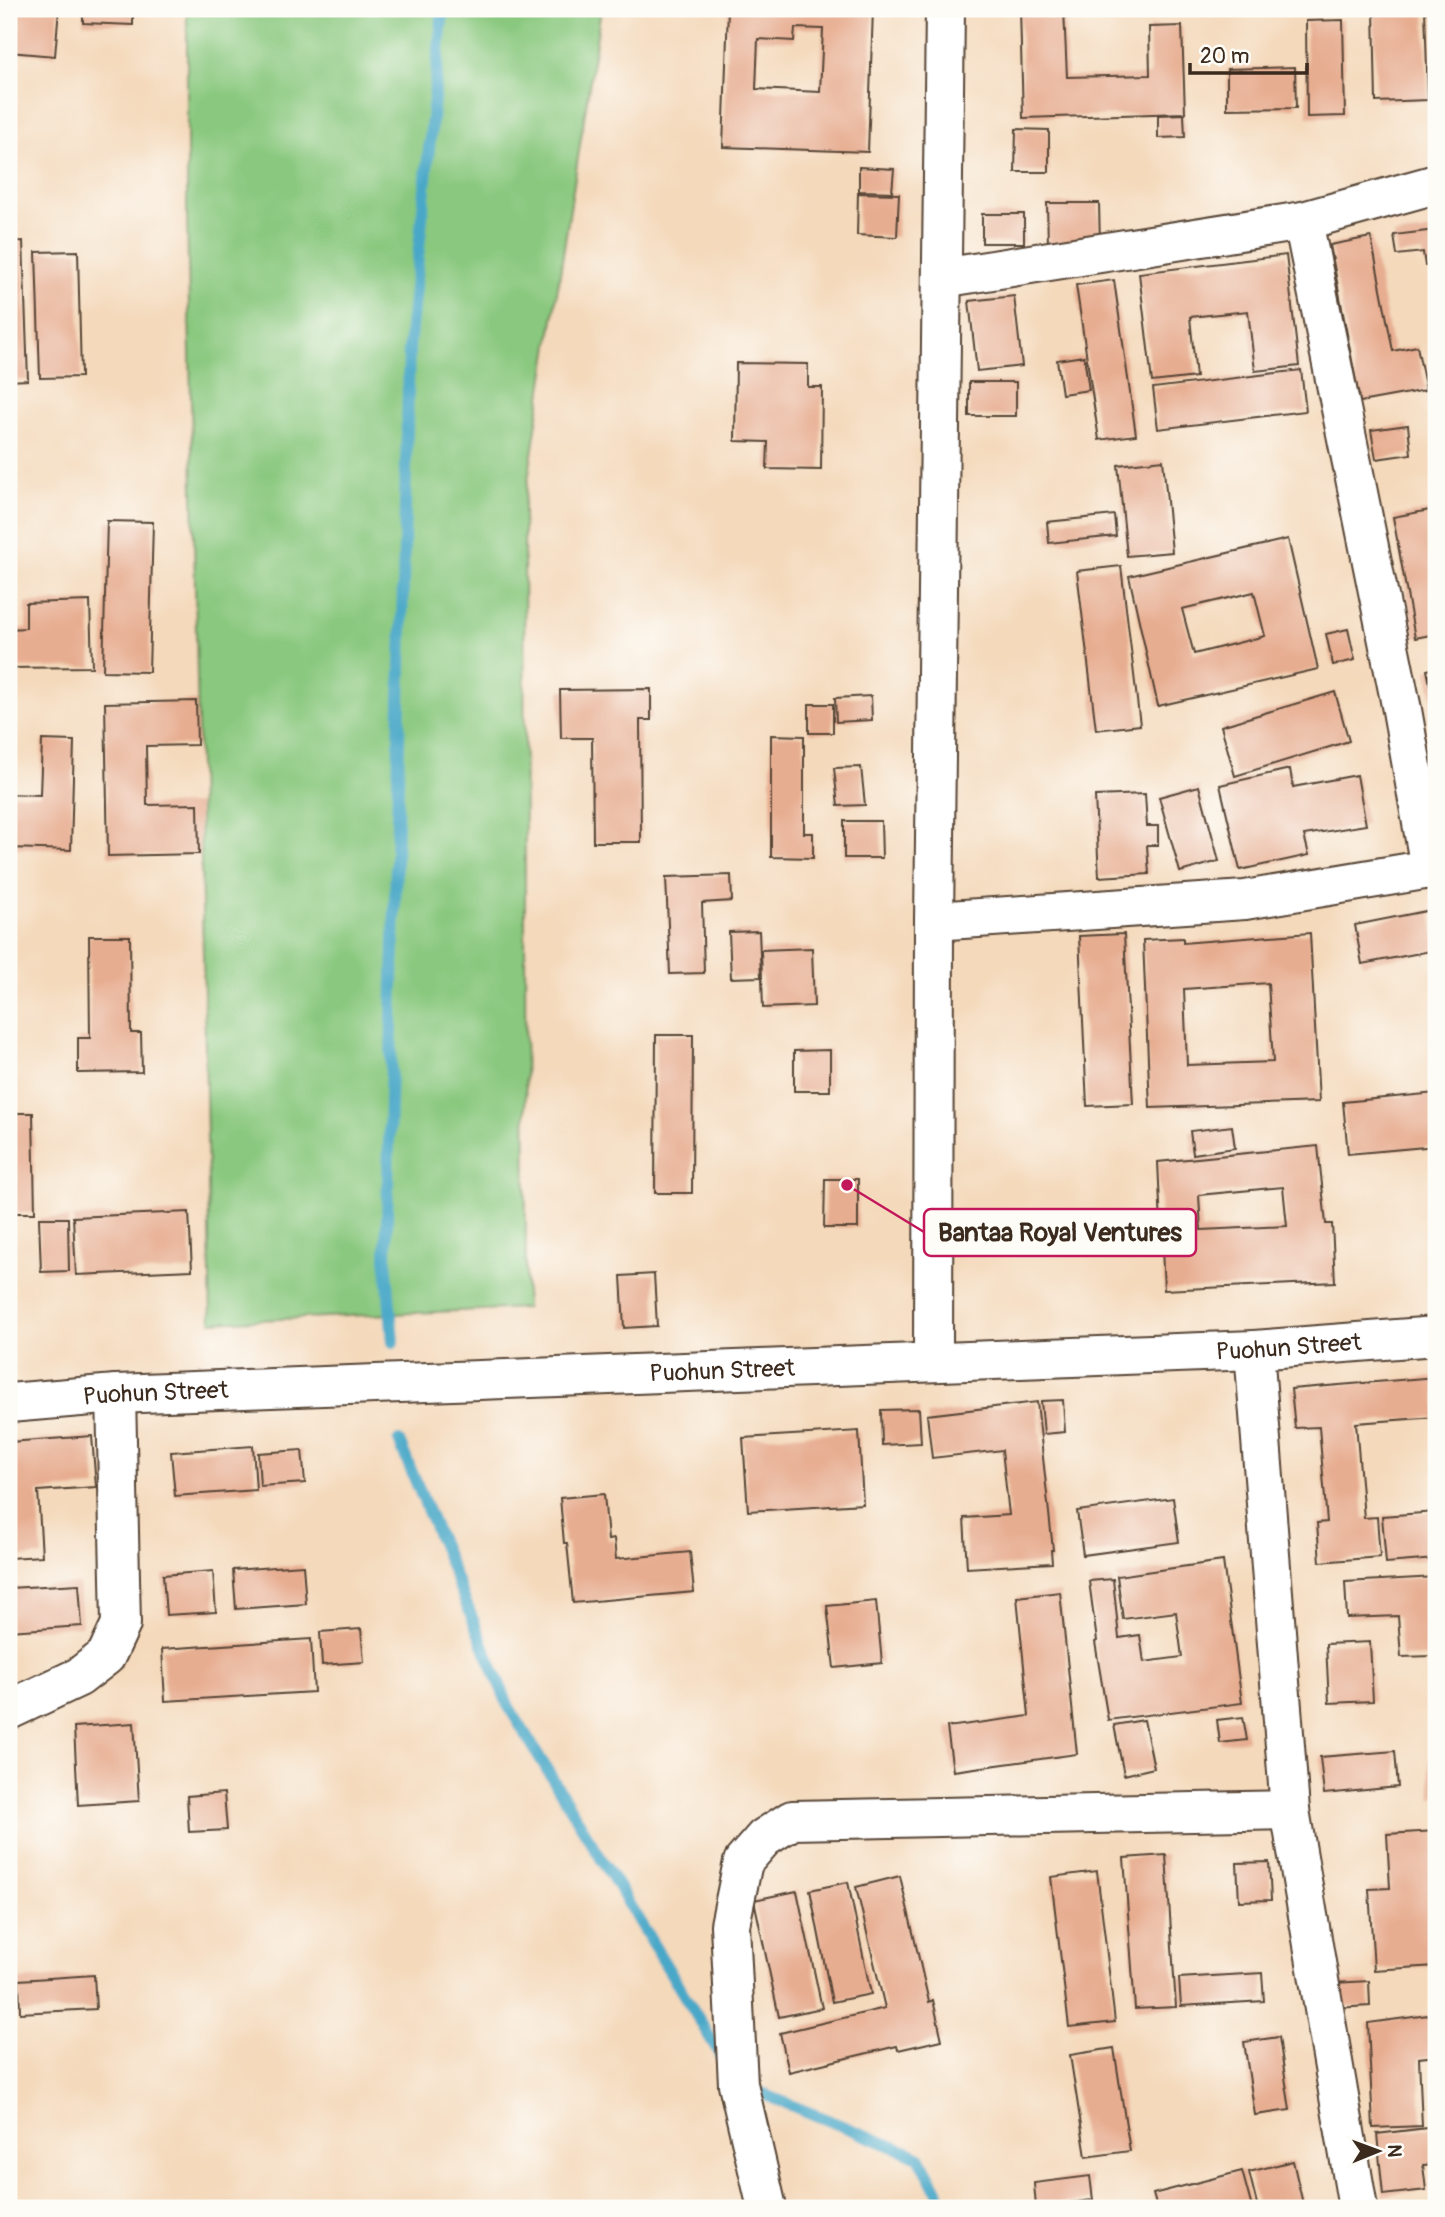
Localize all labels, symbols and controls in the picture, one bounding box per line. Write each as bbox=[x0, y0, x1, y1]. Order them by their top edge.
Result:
scale bar bbox=[1190, 32, 1307, 76]
text: 20 m bbox=[1200, 43, 1249, 70]
callout: Bantaa Royal Ventures bbox=[924, 1209, 1196, 1256]
text: Bantaa Royal Ventures bbox=[938, 1217, 1182, 1249]
street label: Puohun Street bbox=[1215, 1327, 1363, 1366]
street label: Puohun Street bbox=[649, 1353, 796, 1388]
street label: Puohun Street bbox=[82, 1375, 229, 1411]
north arrow bbox=[1344, 2116, 1414, 2186]
text: N bbox=[1382, 2144, 1406, 2157]

